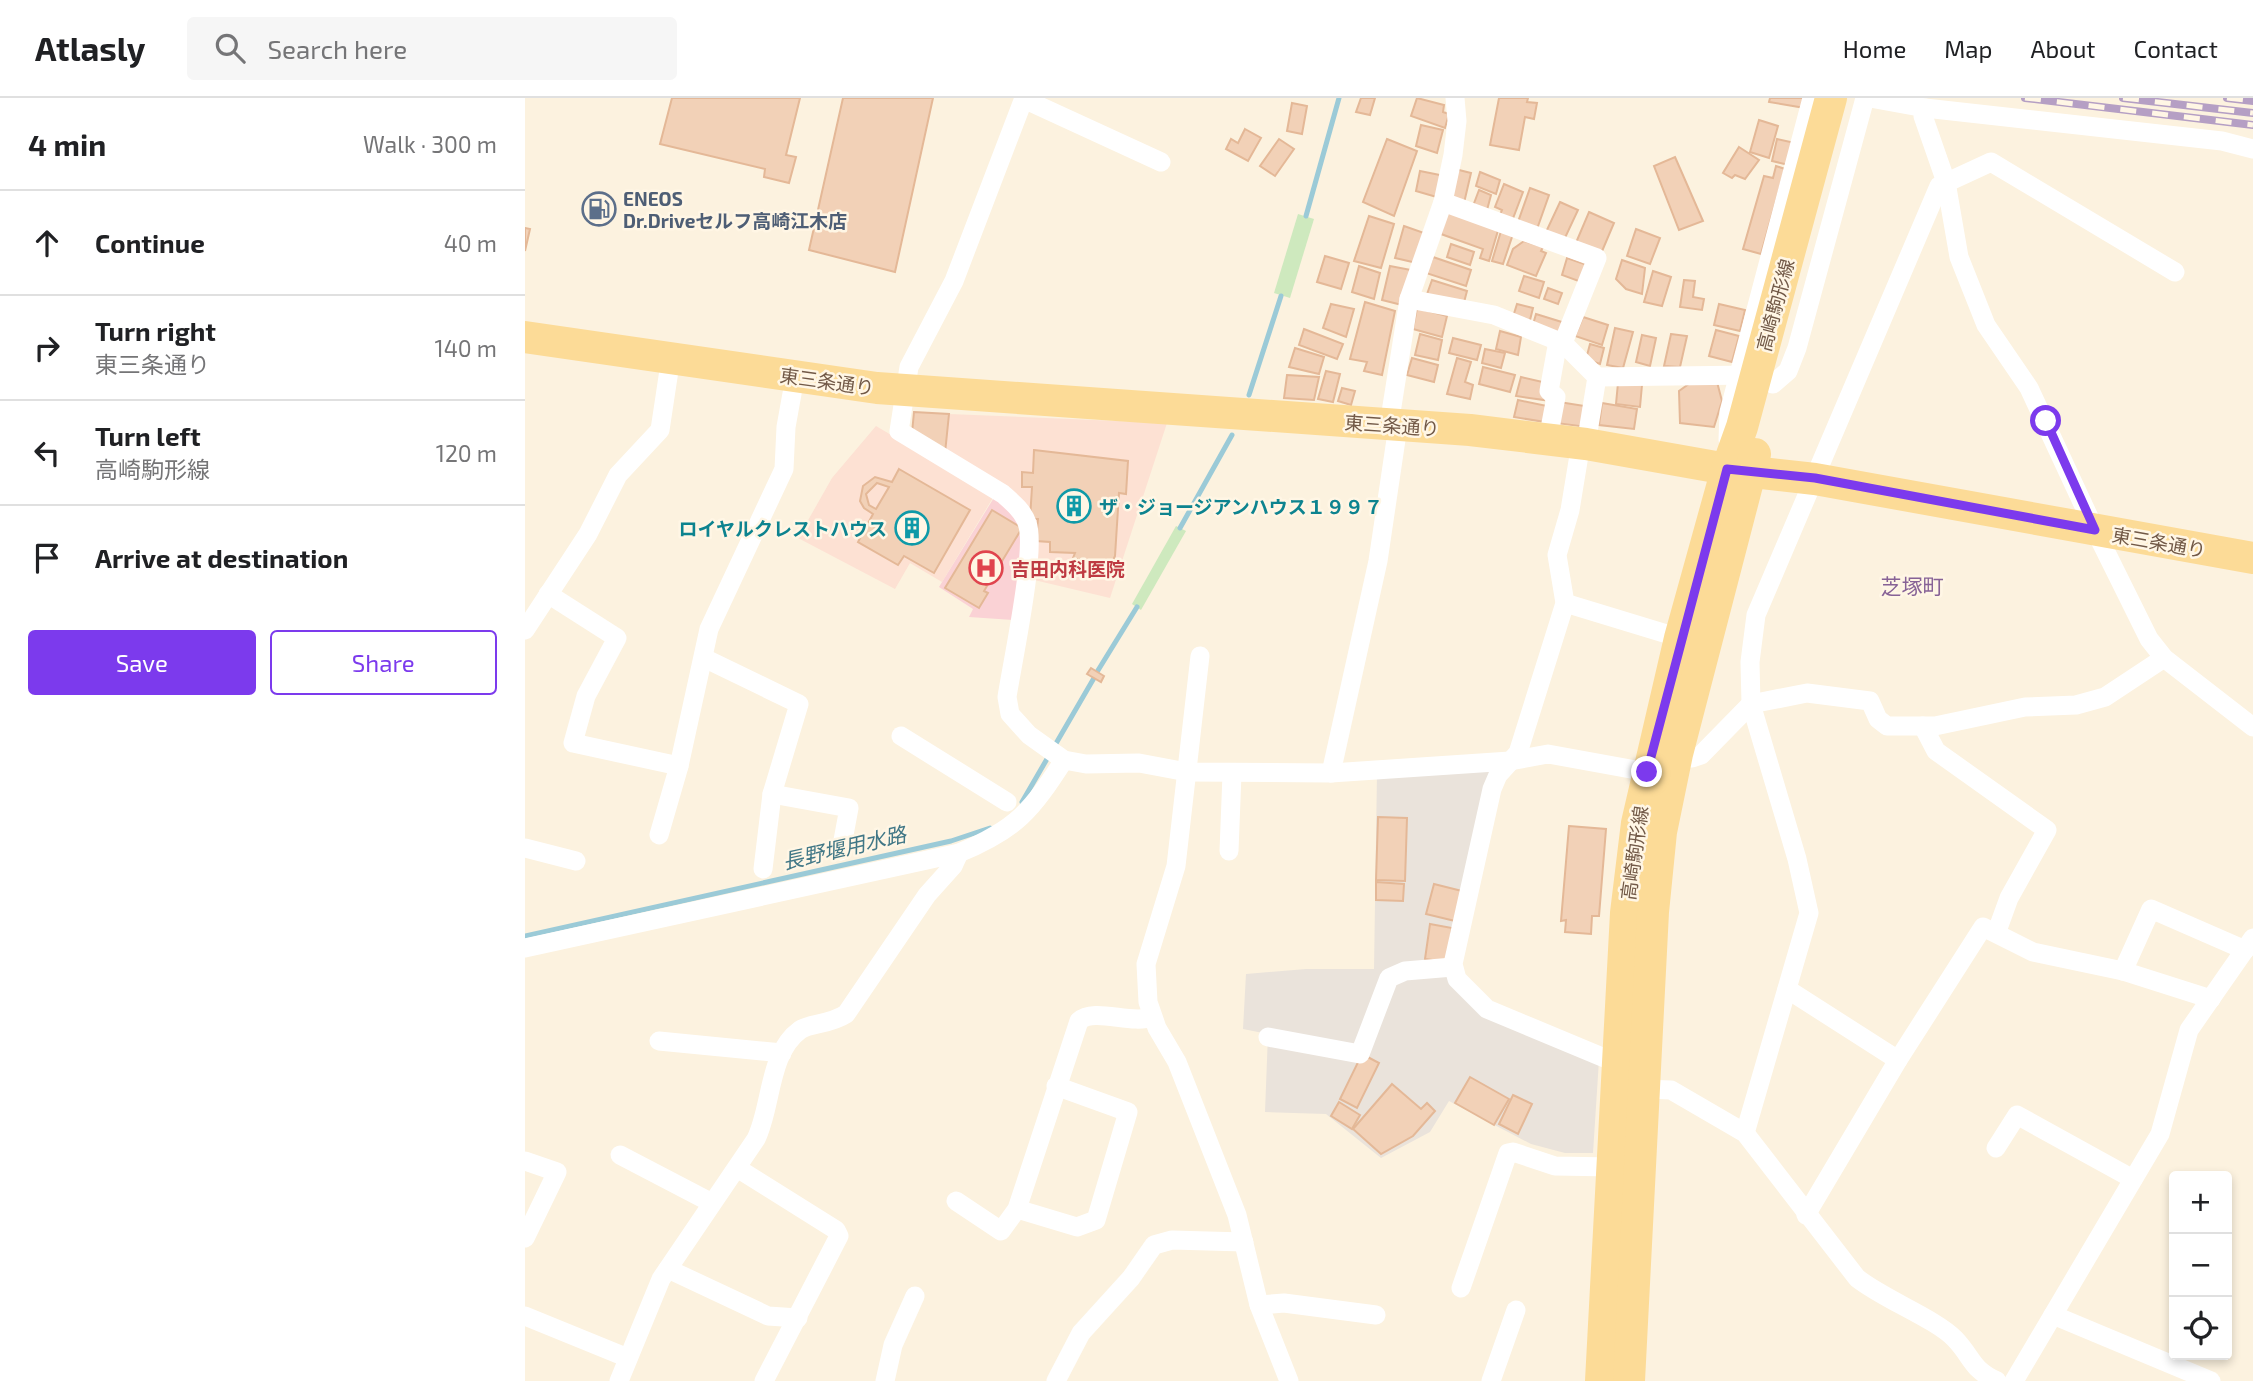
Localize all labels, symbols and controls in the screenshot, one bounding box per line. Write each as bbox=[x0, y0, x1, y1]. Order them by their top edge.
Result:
search box bbox=[187, 17, 677, 80]
text: Atlasly bbox=[35, 28, 145, 68]
icon: search bbox=[211, 29, 249, 67]
text: Search here bbox=[267, 33, 407, 64]
text: Home bbox=[1843, 34, 1906, 63]
text: Map bbox=[1944, 34, 1992, 63]
text: About bbox=[2030, 34, 2096, 63]
text: Contact bbox=[2134, 34, 2218, 63]
text: 4 min bbox=[28, 126, 106, 162]
text: Walk · 300 m bbox=[363, 130, 497, 158]
place label: ENEOS Dr.Driveセルフ高崎江木店 bbox=[623, 187, 847, 232]
fuel station icon: ENEOS Dr.Driveセルフ高崎江木店 bbox=[580, 190, 618, 228]
icon: ahead bbox=[28, 224, 66, 262]
text: Continue bbox=[95, 227, 205, 258]
text: 40 m bbox=[444, 229, 497, 257]
street label: 高崎駒形線 bbox=[1752, 256, 1798, 354]
text: Turn right bbox=[95, 315, 216, 346]
icon: right bbox=[28, 329, 66, 367]
text: 140 m bbox=[435, 334, 497, 362]
text: 東三条通り bbox=[95, 350, 210, 378]
street label: 東三条通り bbox=[778, 363, 876, 399]
route start bbox=[2030, 405, 2061, 436]
street label: 東三条通り bbox=[1344, 410, 1440, 440]
text: Turn left bbox=[95, 420, 201, 451]
icon: left bbox=[28, 434, 66, 472]
text: 120 m bbox=[436, 439, 497, 467]
text: 高崎駒形線 bbox=[95, 455, 210, 483]
building icon: ザ・ジョージアンハウス１９９７ bbox=[1055, 487, 1093, 525]
place label: ザ・ジョージアンハウス１９９７ bbox=[1099, 495, 1383, 518]
building icon: ロイヤルクレストハウス bbox=[893, 509, 931, 547]
place label: ロイヤルクレストハウス bbox=[679, 517, 887, 540]
street label: 東三条通り bbox=[2110, 522, 2208, 562]
icon: arrive bbox=[28, 539, 66, 577]
text: Arrive at destination bbox=[95, 542, 348, 573]
hospital icon: 吉田内科医院 bbox=[967, 549, 1005, 587]
place label: 吉田内科医院 bbox=[1011, 557, 1125, 580]
district label: 芝塚町 bbox=[1881, 573, 1944, 598]
button: Save bbox=[28, 630, 256, 695]
button: Share bbox=[270, 630, 497, 695]
route end bbox=[1631, 756, 1662, 787]
street label: 高崎駒形線 bbox=[1616, 804, 1652, 902]
water label: 長野堰用水路 bbox=[780, 820, 910, 873]
map controls bbox=[2169, 1171, 2232, 1360]
button: + bbox=[2169, 1171, 2232, 1234]
button: − bbox=[2169, 1234, 2232, 1297]
button: locate bbox=[2169, 1297, 2232, 1360]

